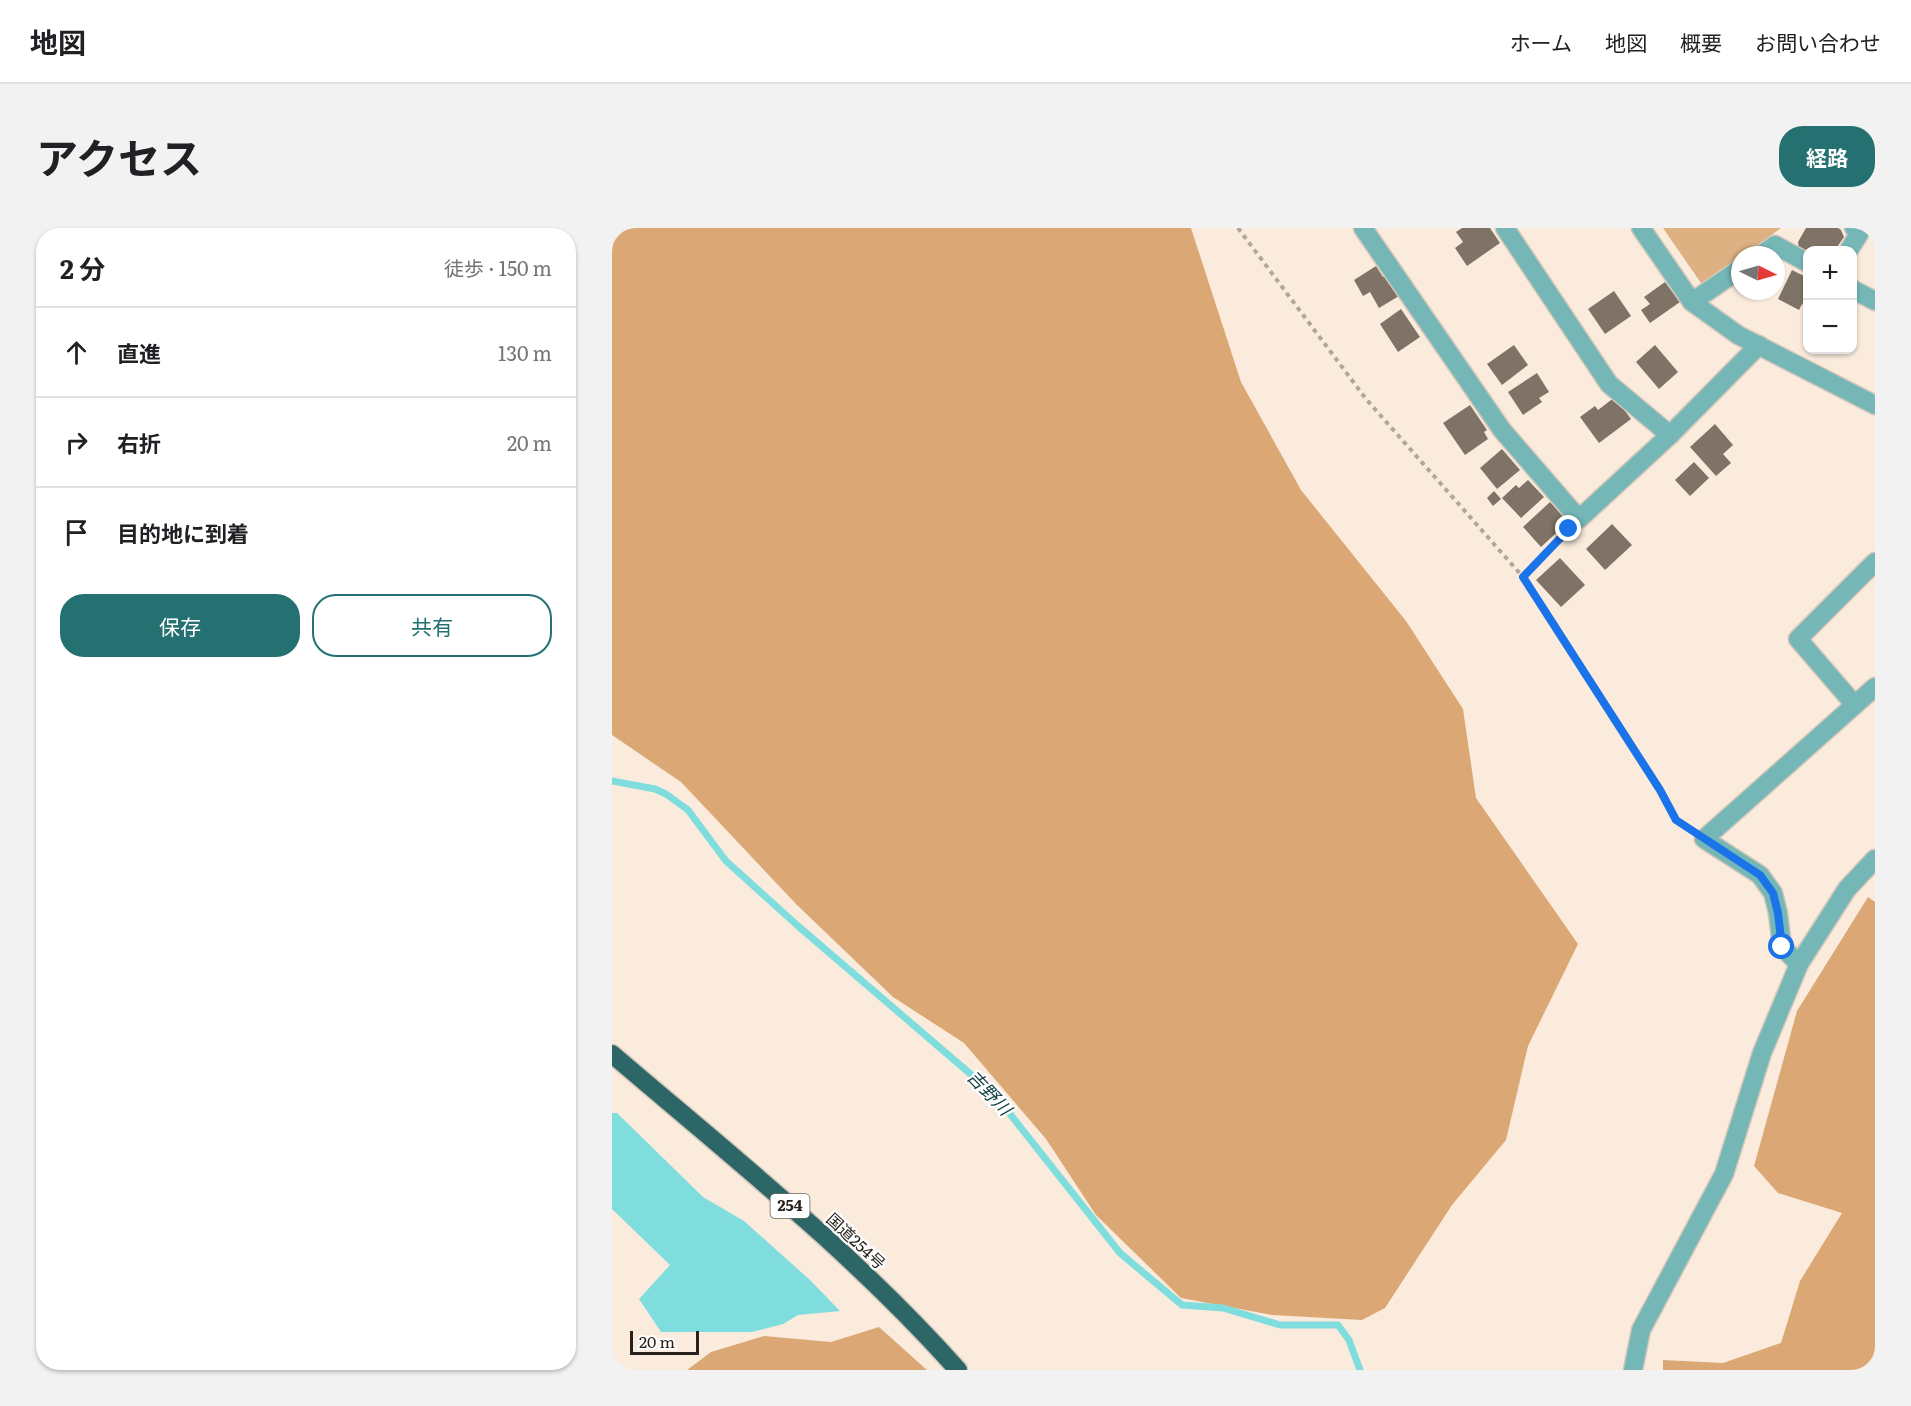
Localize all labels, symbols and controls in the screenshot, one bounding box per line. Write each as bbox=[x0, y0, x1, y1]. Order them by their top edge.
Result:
text: 地図 bbox=[30, 20, 86, 62]
text: ホーム bbox=[1510, 26, 1572, 57]
text: 地図 bbox=[1605, 26, 1647, 57]
text: 概要 bbox=[1680, 26, 1722, 57]
text: お問い合わせ bbox=[1755, 26, 1881, 57]
text: アクセス bbox=[36, 125, 202, 187]
button: 経路 bbox=[1779, 126, 1875, 187]
north arrow bbox=[1731, 246, 1785, 300]
map controls bbox=[1803, 246, 1857, 354]
button: + bbox=[1803, 246, 1857, 300]
text: 2 分 bbox=[60, 248, 105, 287]
text: 徒歩 · 150 m bbox=[444, 252, 552, 282]
button: − bbox=[1803, 300, 1857, 354]
icon: ahead bbox=[60, 336, 93, 369]
text: 直進 bbox=[117, 336, 161, 369]
text: 130 m bbox=[498, 337, 552, 367]
icon: right bbox=[60, 426, 93, 459]
text: 右折 bbox=[117, 426, 161, 459]
text: 20 m bbox=[507, 427, 552, 457]
route end bbox=[1555, 515, 1581, 541]
icon: arrive bbox=[60, 516, 93, 549]
text: 目的地に到着 bbox=[117, 516, 249, 549]
button: 保存 bbox=[60, 594, 300, 657]
button: 共有 bbox=[312, 594, 552, 657]
route start bbox=[1768, 933, 1794, 959]
water label: 吉野川 bbox=[962, 1063, 1020, 1122]
road number: 254 bbox=[770, 1194, 810, 1218]
street label: 国道254号 bbox=[822, 1207, 892, 1274]
scale bar bbox=[630, 1328, 699, 1356]
text: 20 m bbox=[639, 1329, 675, 1353]

